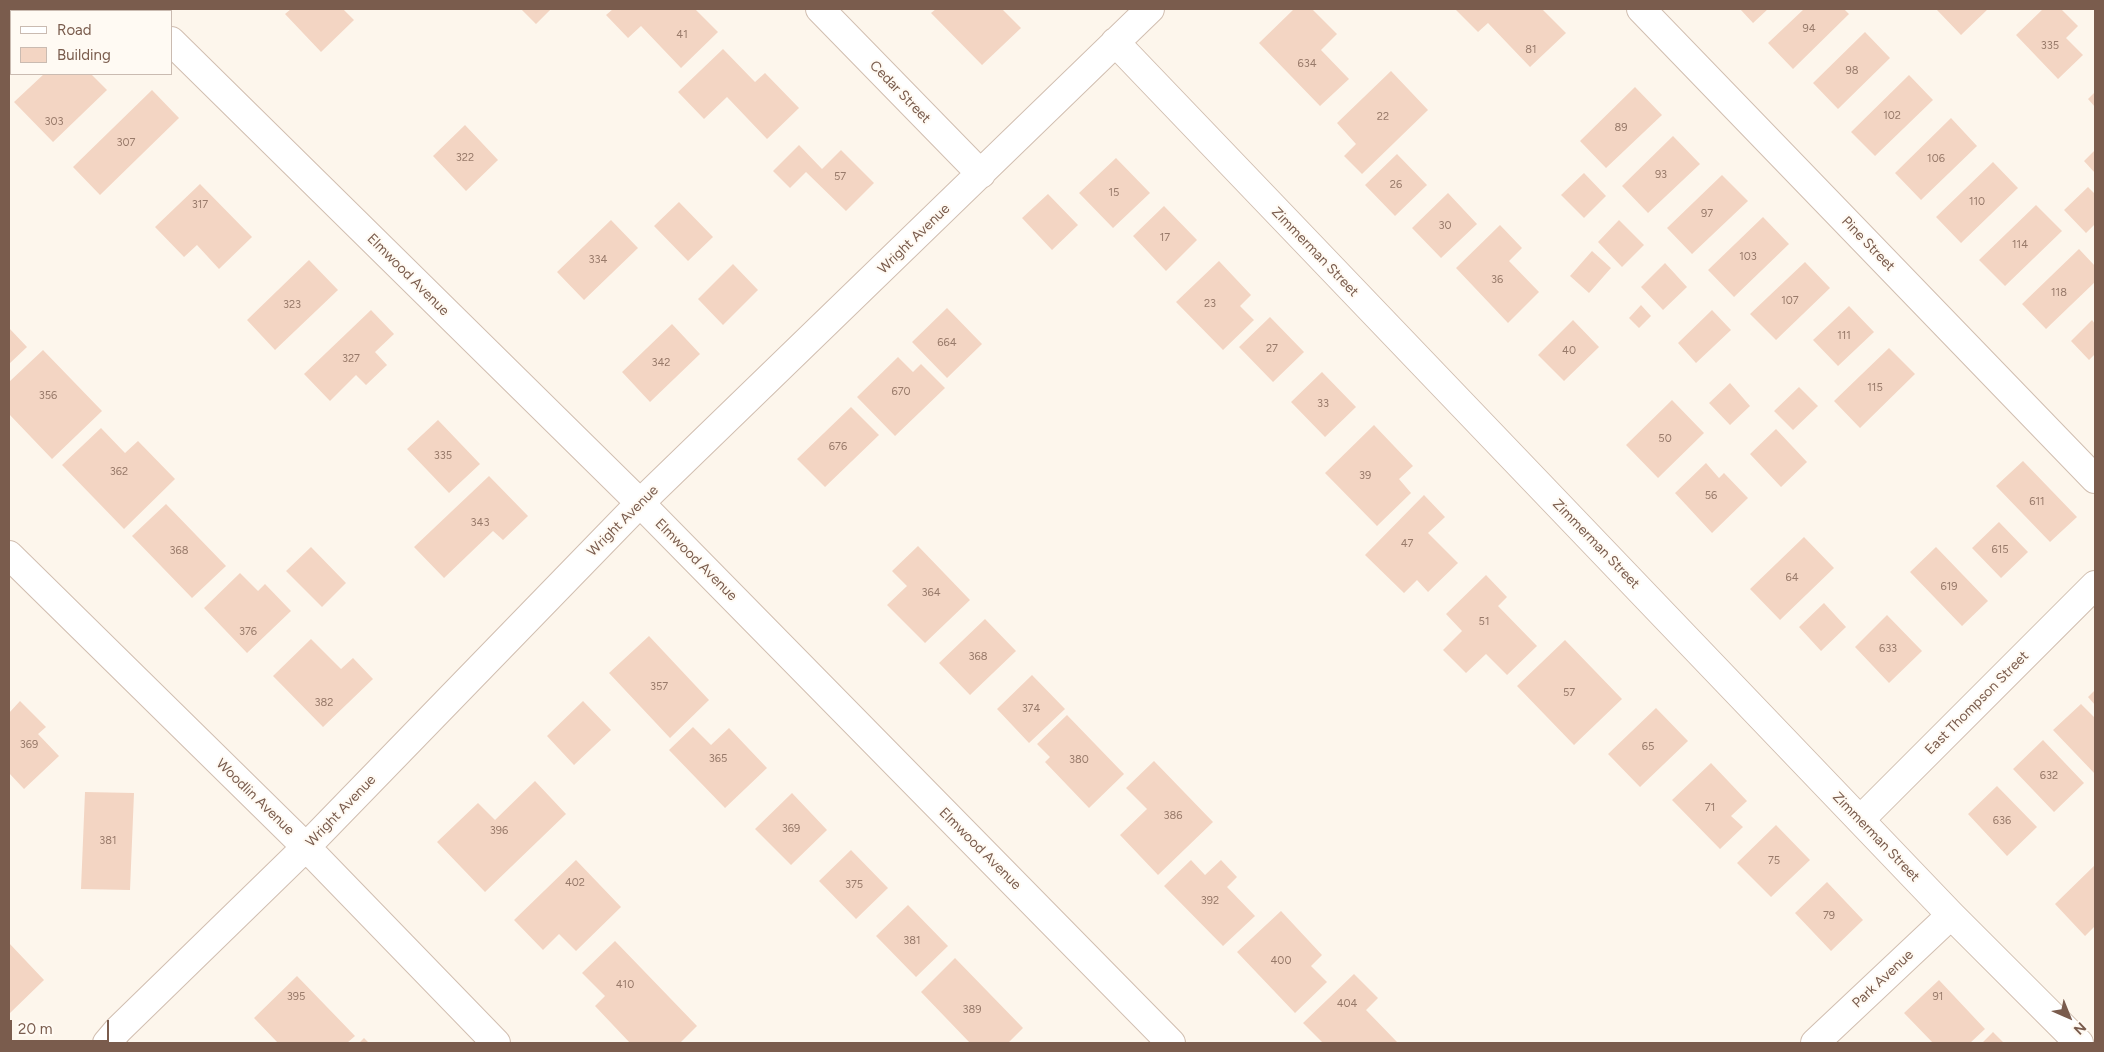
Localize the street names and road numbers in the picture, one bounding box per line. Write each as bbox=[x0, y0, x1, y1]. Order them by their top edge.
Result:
street label: Cedar Street bbox=[866, 57, 934, 127]
street label: Wright Avenue bbox=[875, 200, 953, 278]
street label: Zimmerman Street bbox=[1268, 204, 1362, 300]
street label: Pine Street bbox=[1838, 213, 1898, 275]
street label: Elmwood Avenue bbox=[363, 230, 453, 320]
street label: Wright Avenue bbox=[584, 482, 662, 560]
street label: Zimmerman Street bbox=[1549, 496, 1643, 592]
street label: Elmwood Avenue bbox=[651, 515, 741, 605]
street label: East Thompson Street bbox=[1922, 648, 2032, 758]
street label: Woodlin Avenue bbox=[212, 755, 298, 839]
street label: Wright Avenue bbox=[302, 772, 380, 850]
street label: Zimmerman Street bbox=[1829, 789, 1923, 885]
street label: Elmwood Avenue bbox=[935, 804, 1025, 894]
street label: Park Avenue bbox=[1849, 946, 1917, 1012]

